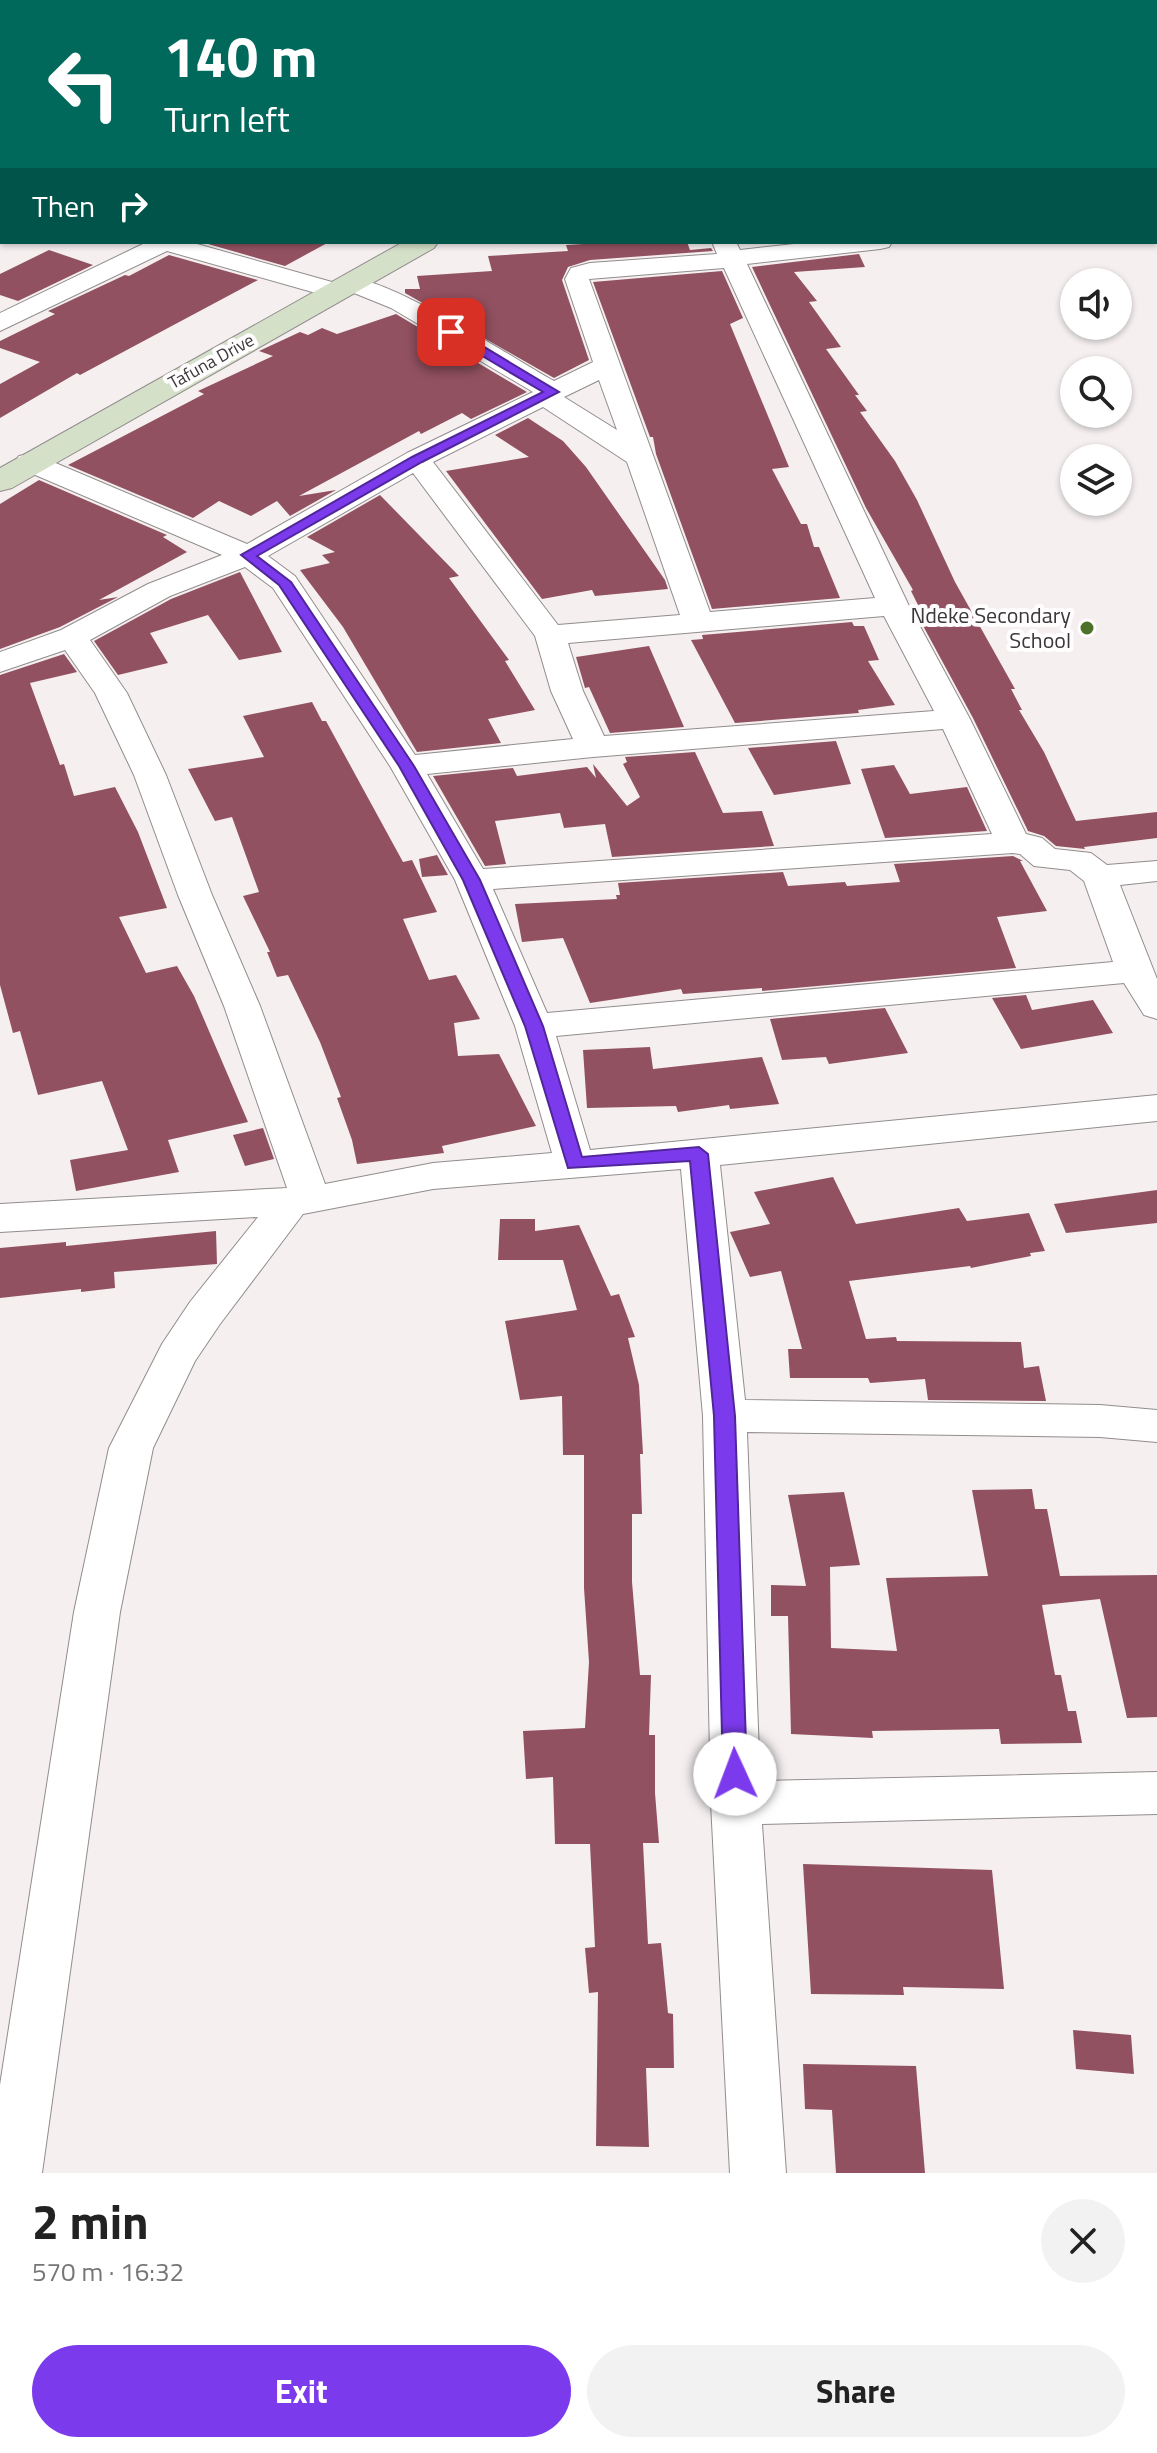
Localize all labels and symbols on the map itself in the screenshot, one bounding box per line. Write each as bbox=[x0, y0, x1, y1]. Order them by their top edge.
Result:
pin bbox=[417, 298, 485, 366]
street label: Tafuna Drive bbox=[163, 326, 259, 396]
place label: Ndeke Secondary School bbox=[910, 598, 1071, 657]
marker: Ndeke Secondary School bbox=[1078, 619, 1096, 637]
position arrow bbox=[693, 1732, 777, 1816]

